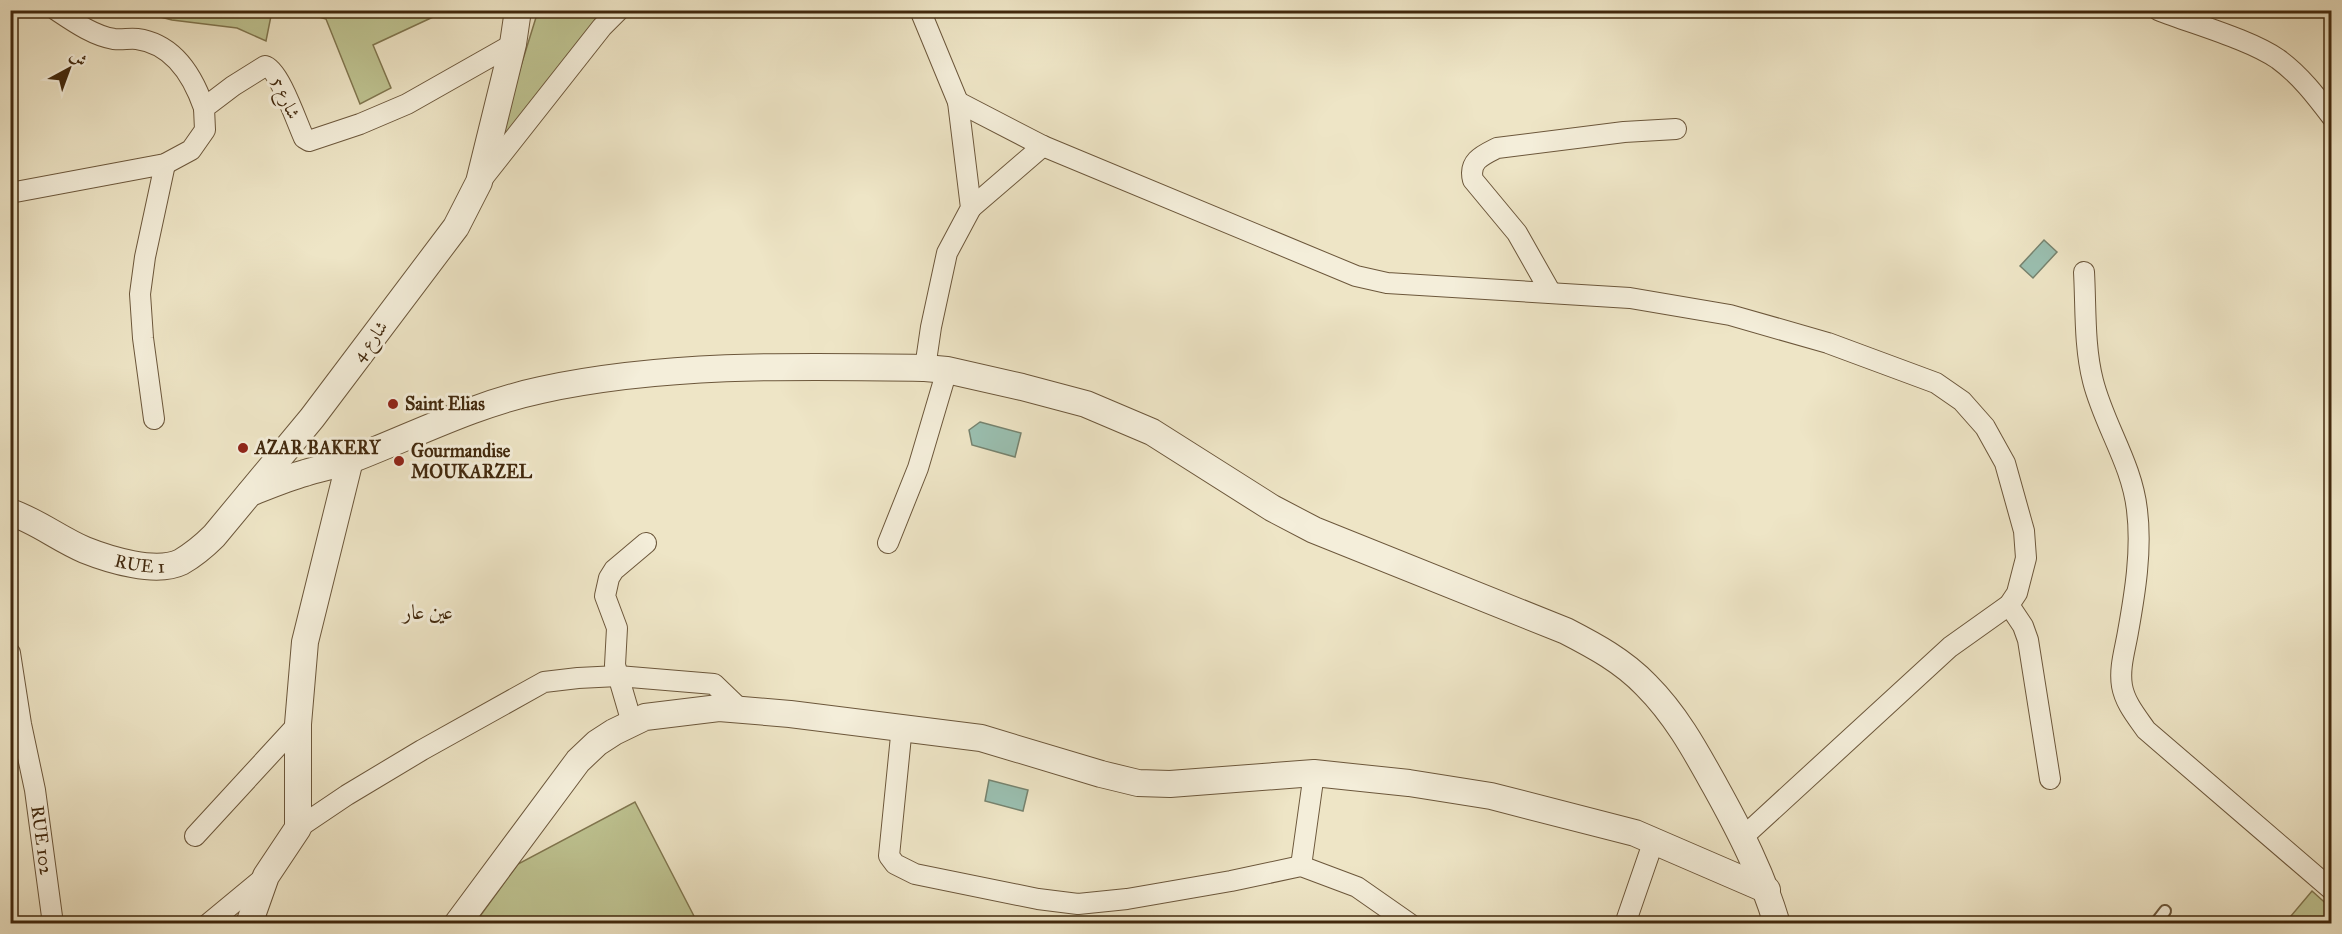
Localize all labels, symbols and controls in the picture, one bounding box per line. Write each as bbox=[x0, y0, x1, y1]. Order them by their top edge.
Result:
north arrow bbox=[39, 39, 99, 99]
text: ش bbox=[66, 46, 91, 70]
street label: شارع 5 bbox=[263, 74, 305, 124]
street label: شارع 4 bbox=[348, 316, 396, 368]
place label: Saint Elias bbox=[405, 393, 485, 415]
marker: Saint Elias bbox=[386, 397, 400, 411]
place label: AZAR BAKERY bbox=[254, 437, 382, 459]
place label: Gourmandise MOUKARZEL bbox=[411, 440, 533, 483]
marker: AZAR BAKERY bbox=[236, 441, 250, 455]
marker: Gourmandise MOUKARZEL bbox=[392, 454, 406, 468]
street label: RUE 1 bbox=[112, 550, 165, 578]
district label: عين عار bbox=[401, 599, 453, 625]
street label: RUE 102 bbox=[26, 804, 57, 876]

